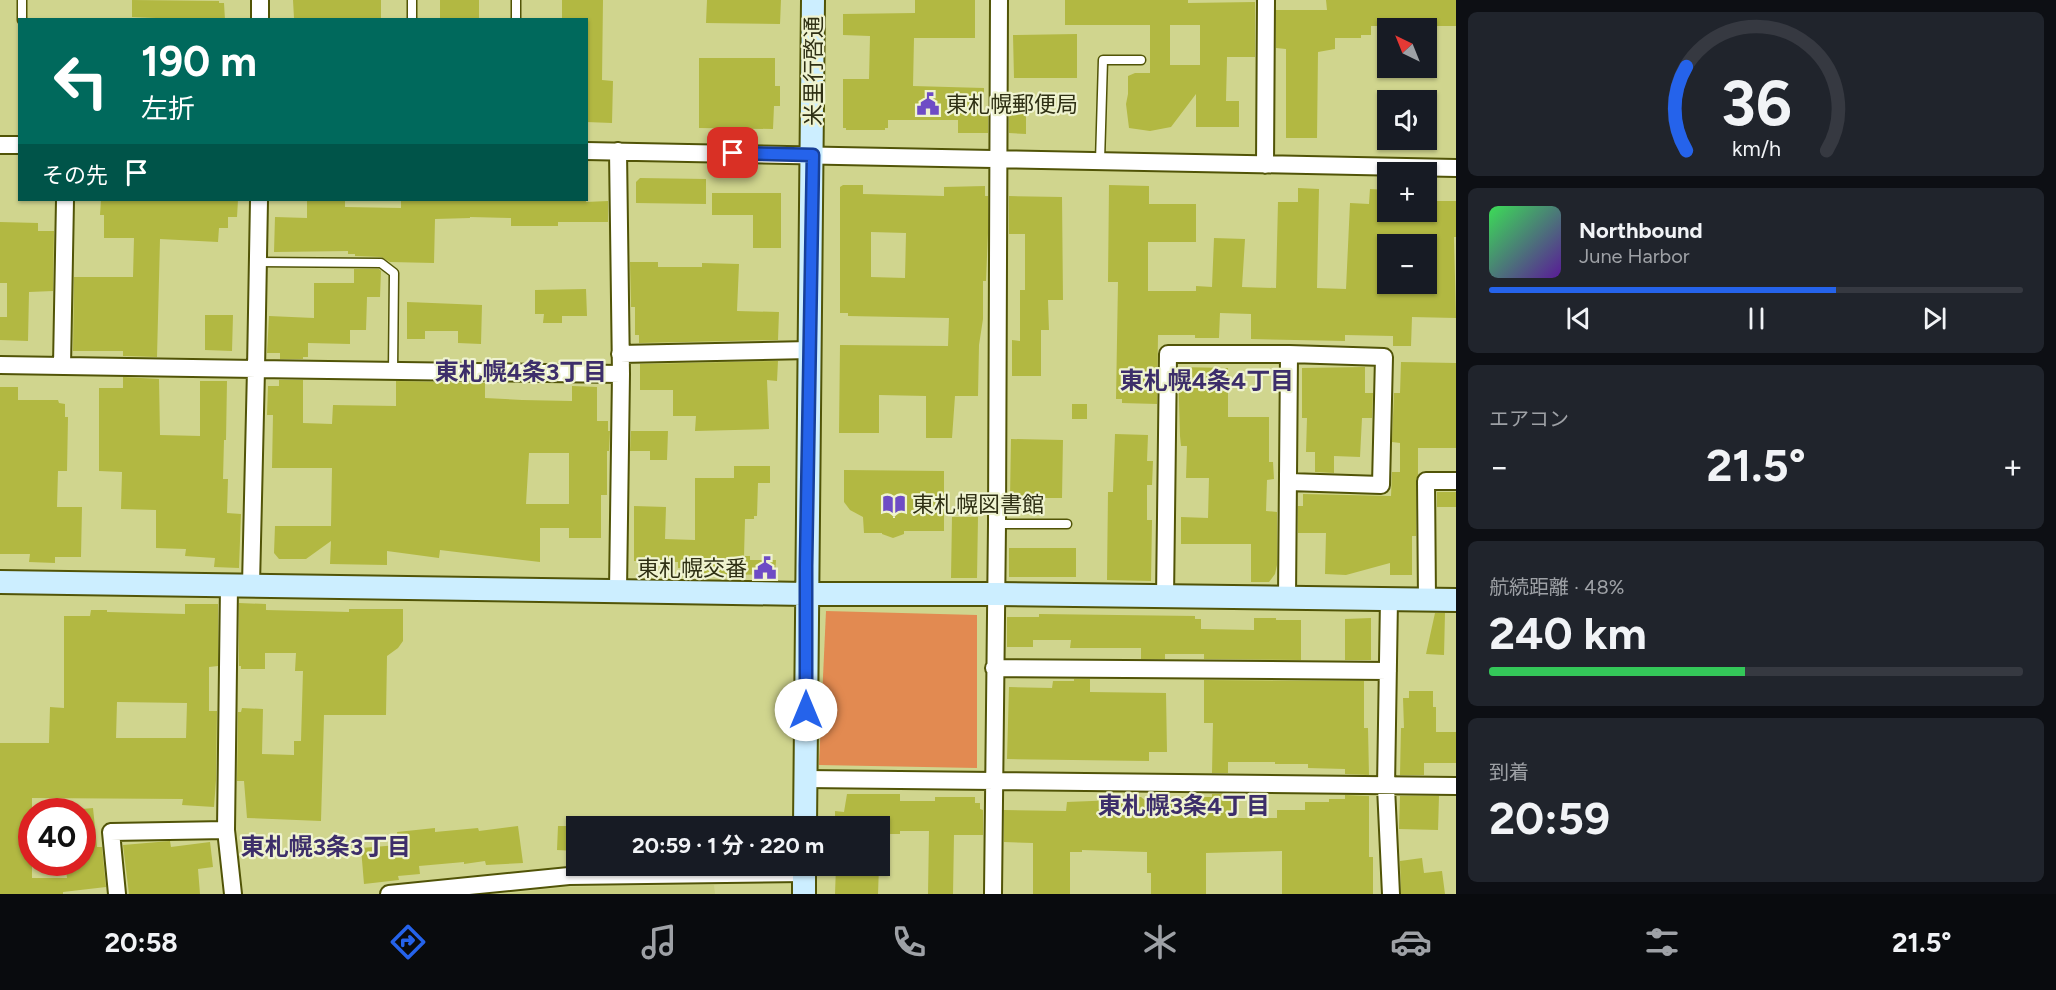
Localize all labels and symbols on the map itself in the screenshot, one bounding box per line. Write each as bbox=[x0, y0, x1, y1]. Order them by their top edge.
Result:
street label: 米里行啓通 bbox=[800, 16, 827, 126]
north arrow bbox=[1377, 18, 1437, 78]
public building icon: 東札幌郵便局 bbox=[915, 91, 941, 117]
place label: 東札幌郵便局 bbox=[946, 91, 1078, 118]
pin bbox=[707, 127, 758, 178]
district label: 東札幌4条3丁目 bbox=[435, 357, 607, 386]
district label: 東札幌4条4丁目 bbox=[1120, 366, 1294, 395]
library icon: 東札幌図書館 bbox=[881, 491, 907, 517]
place label: 東札幌図書館 bbox=[912, 491, 1044, 518]
place label: 東札幌交番 bbox=[637, 555, 747, 582]
public building icon: 東札幌交番 bbox=[752, 555, 778, 581]
position arrow bbox=[774, 678, 838, 742]
district label: 東札幌3条4丁目 bbox=[1098, 791, 1270, 820]
speed limit sign: 40 bbox=[18, 798, 96, 876]
district label: 東札幌3条3丁目 bbox=[241, 832, 411, 861]

